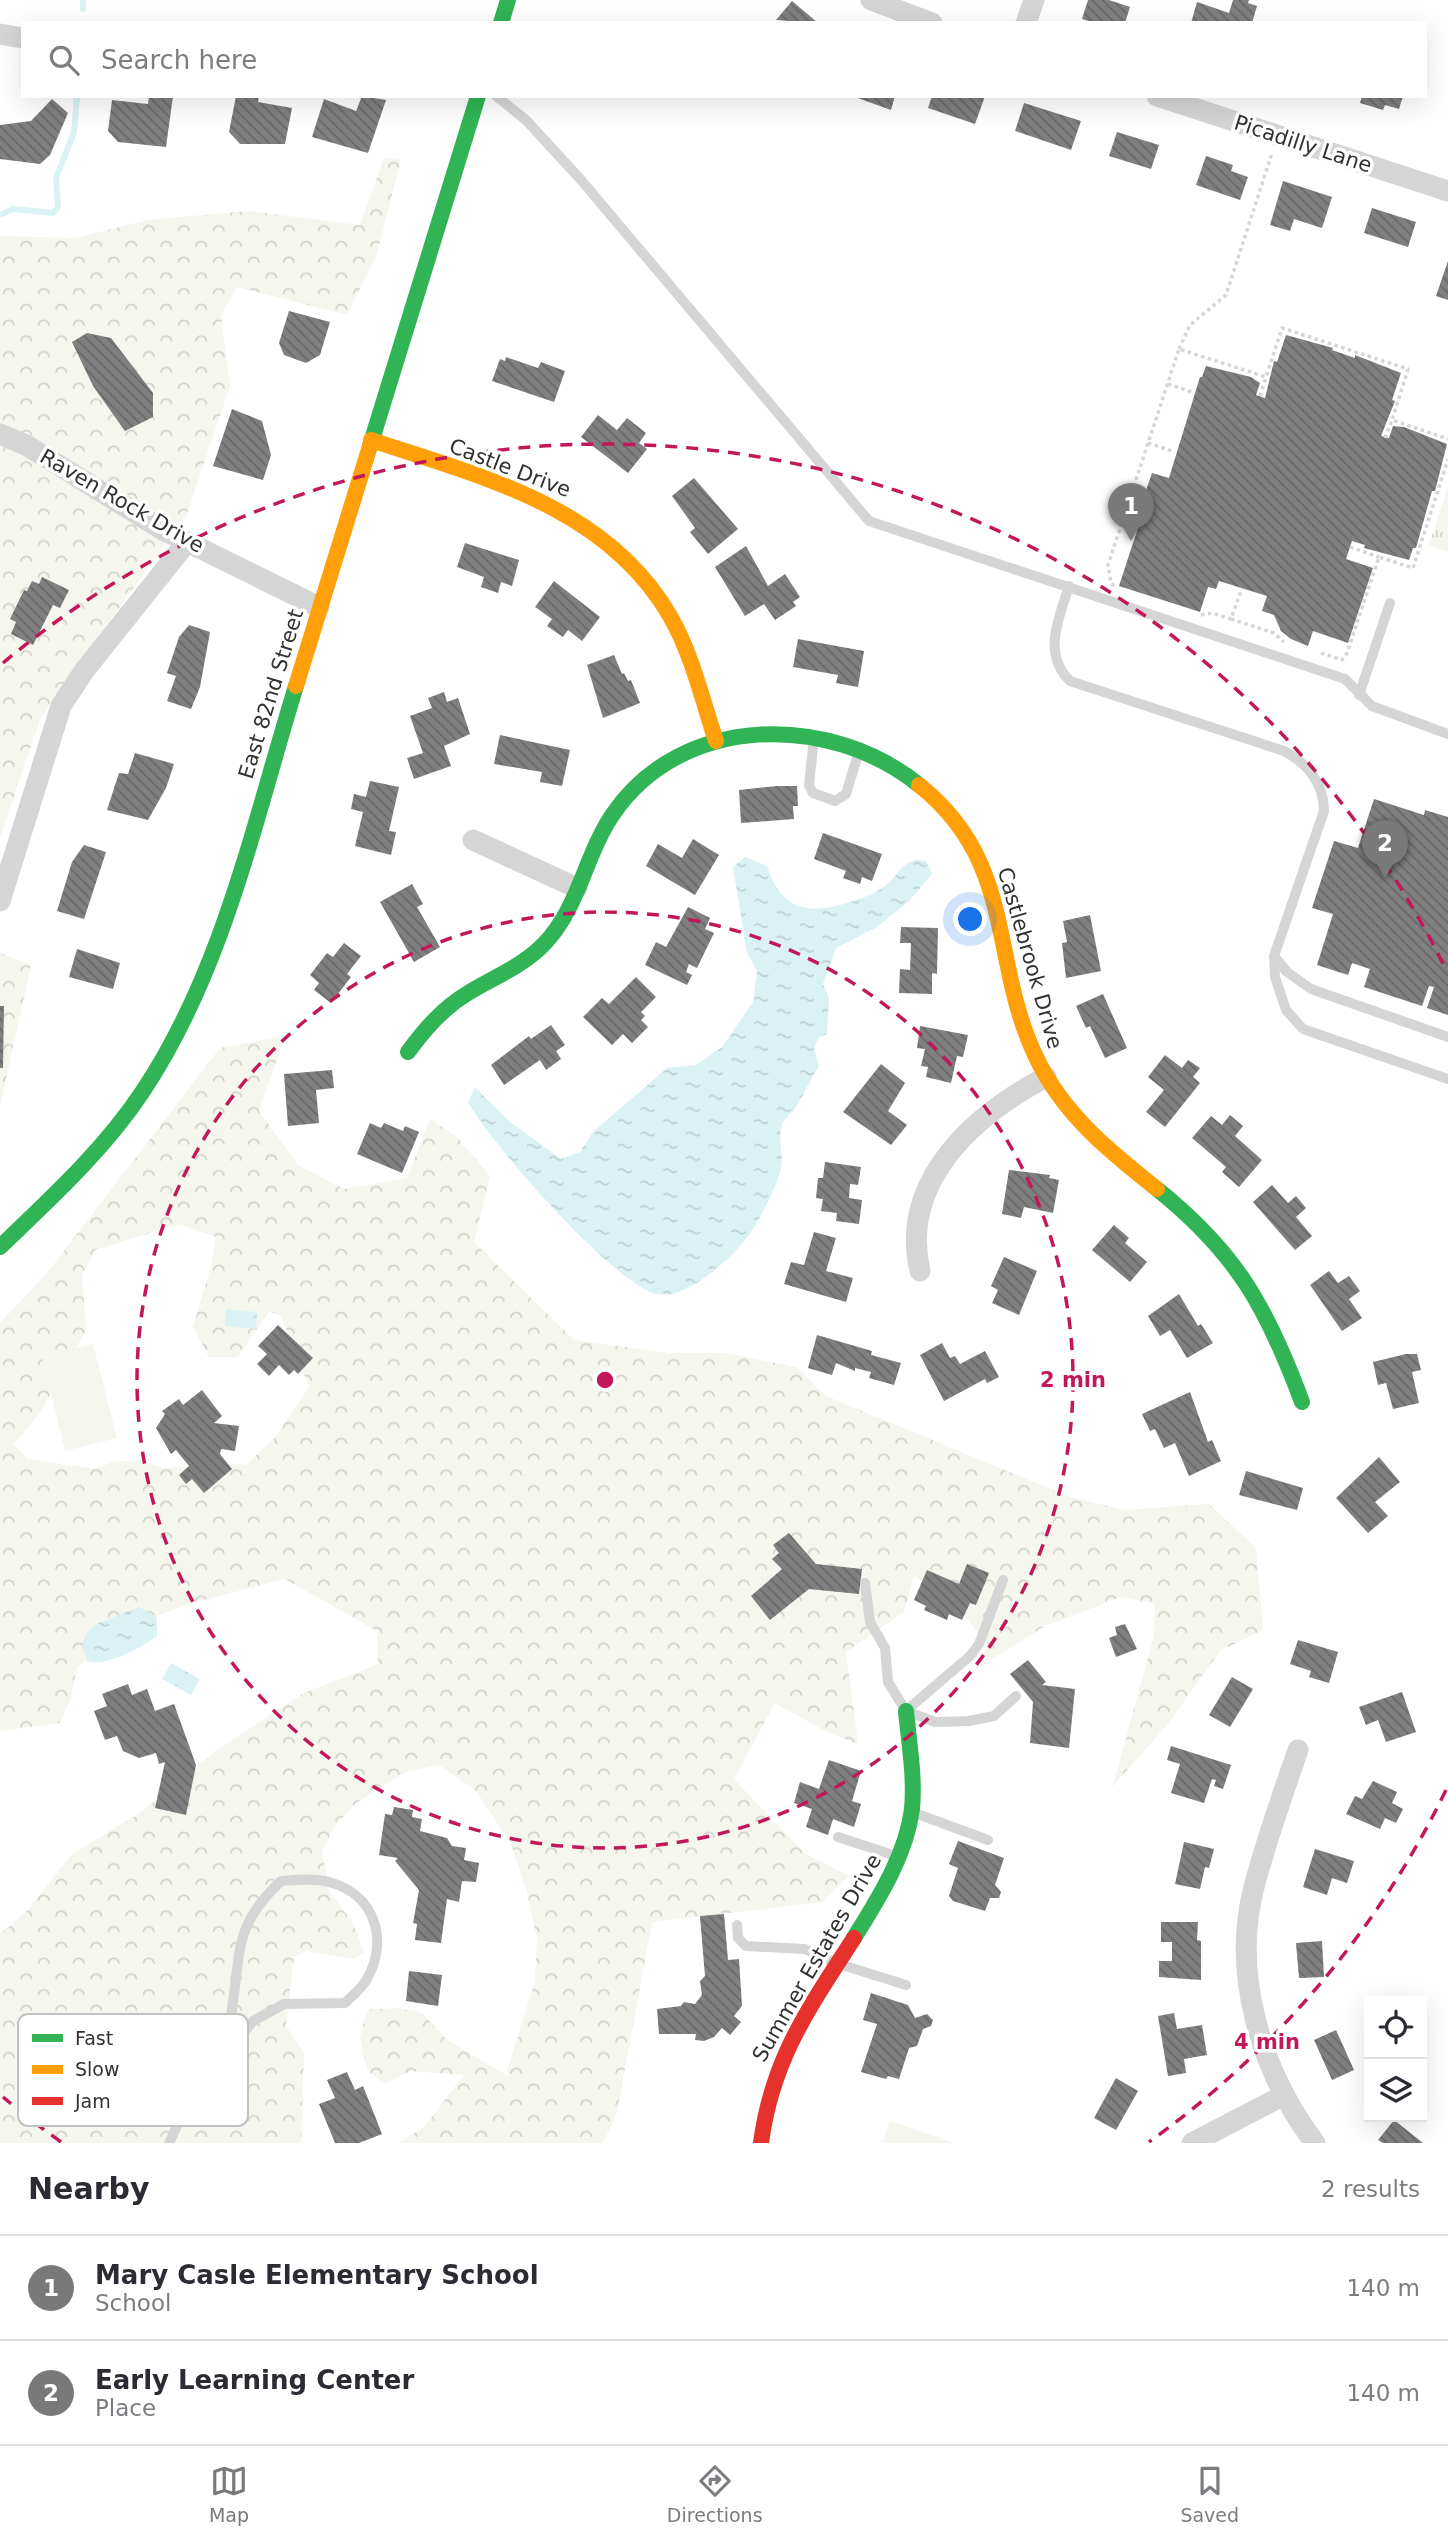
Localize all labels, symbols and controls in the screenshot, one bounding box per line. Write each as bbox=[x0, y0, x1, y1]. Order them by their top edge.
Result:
search box bbox=[21, 21, 1427, 98]
icon: search bbox=[45, 41, 83, 79]
text: Search here bbox=[101, 45, 257, 75]
street label: Picadilly Lane bbox=[1231, 110, 1375, 178]
street label: Castle Drive bbox=[446, 434, 574, 502]
street label: Raven Rock Drive bbox=[36, 444, 208, 558]
pin: 1 bbox=[1108, 483, 1154, 541]
street label: East 82nd Street bbox=[234, 606, 308, 782]
pin: 2 bbox=[1362, 820, 1408, 878]
street label: Castlebrook Drive bbox=[993, 865, 1067, 1051]
your location bbox=[953, 902, 987, 936]
centre of rings bbox=[593, 1368, 617, 1392]
text: 2 min bbox=[1040, 1368, 1106, 1392]
street label: Summer Estates Drive bbox=[748, 1850, 886, 2066]
map controls bbox=[1364, 1996, 1427, 2122]
button: locate bbox=[1364, 1996, 1427, 2059]
legend bbox=[18, 2014, 248, 2126]
text: Fast bbox=[75, 2027, 113, 2049]
text: 4 min bbox=[1234, 2030, 1300, 2054]
text: Slow bbox=[75, 2058, 120, 2080]
button: layers bbox=[1364, 2059, 1427, 2122]
text: Jam bbox=[74, 2090, 111, 2112]
text: Nearby bbox=[28, 2171, 150, 2206]
text: 2 results bbox=[1321, 2176, 1420, 2202]
text: Mary Casle Elementary School bbox=[95, 2260, 539, 2290]
text: 1 bbox=[43, 2275, 59, 2301]
text: 140 m bbox=[1346, 2275, 1420, 2301]
text: School bbox=[95, 2290, 171, 2316]
text: Early Learning Center bbox=[95, 2365, 414, 2395]
text: 2 bbox=[43, 2380, 59, 2406]
text: 140 m bbox=[1346, 2380, 1420, 2406]
text: Place bbox=[95, 2395, 156, 2421]
tab: Map bbox=[209, 2462, 249, 2526]
tab: Directions bbox=[667, 2462, 763, 2526]
tab: Saved bbox=[1180, 2462, 1239, 2526]

